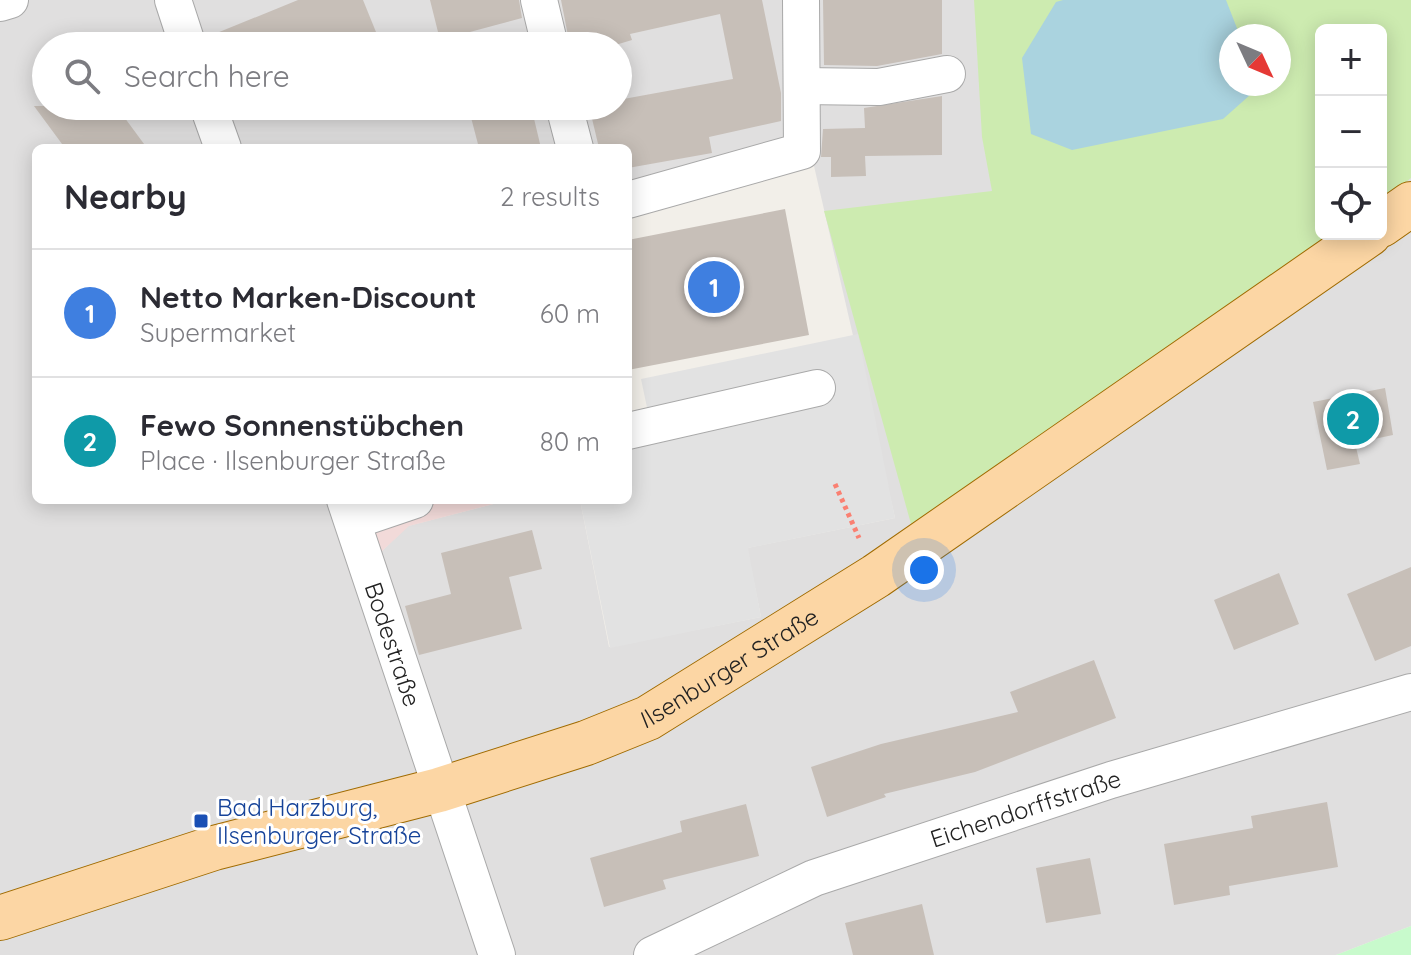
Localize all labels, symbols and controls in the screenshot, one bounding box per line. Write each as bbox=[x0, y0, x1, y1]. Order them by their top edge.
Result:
north arrow bbox=[1219, 24, 1291, 96]
map controls bbox=[1315, 24, 1387, 240]
button: + bbox=[1315, 24, 1387, 96]
search box bbox=[32, 32, 632, 120]
icon: search bbox=[60, 54, 104, 98]
text: Search here bbox=[124, 57, 290, 95]
button: − bbox=[1315, 96, 1387, 168]
button: locate bbox=[1315, 168, 1387, 240]
text: Nearby bbox=[64, 175, 187, 218]
text: 2 results bbox=[500, 180, 600, 213]
pin: 1 bbox=[688, 257, 740, 317]
text: Netto Marken-Discount bbox=[140, 278, 477, 316]
text: 1 bbox=[85, 297, 95, 330]
text: 60 m bbox=[540, 297, 600, 330]
text: Supermarket bbox=[140, 316, 296, 349]
pin: 2 bbox=[1327, 389, 1379, 449]
text: Fewo Sonnenstübchen bbox=[140, 406, 464, 444]
text: 2 bbox=[83, 425, 97, 458]
text: 80 m bbox=[540, 425, 600, 458]
text: Place · Ilsenburger Straße bbox=[140, 444, 446, 477]
your location bbox=[904, 550, 944, 590]
street label: Bodestraße bbox=[358, 578, 428, 710]
street label: Ilsenburger Straße bbox=[636, 601, 824, 734]
street label: Eichendorffstraße bbox=[926, 763, 1124, 854]
place label: Bad Harzburg, Ilsenburger Straße bbox=[217, 792, 421, 850]
marker: Bad Harzburg, Ilsenburger Straße bbox=[192, 812, 210, 830]

